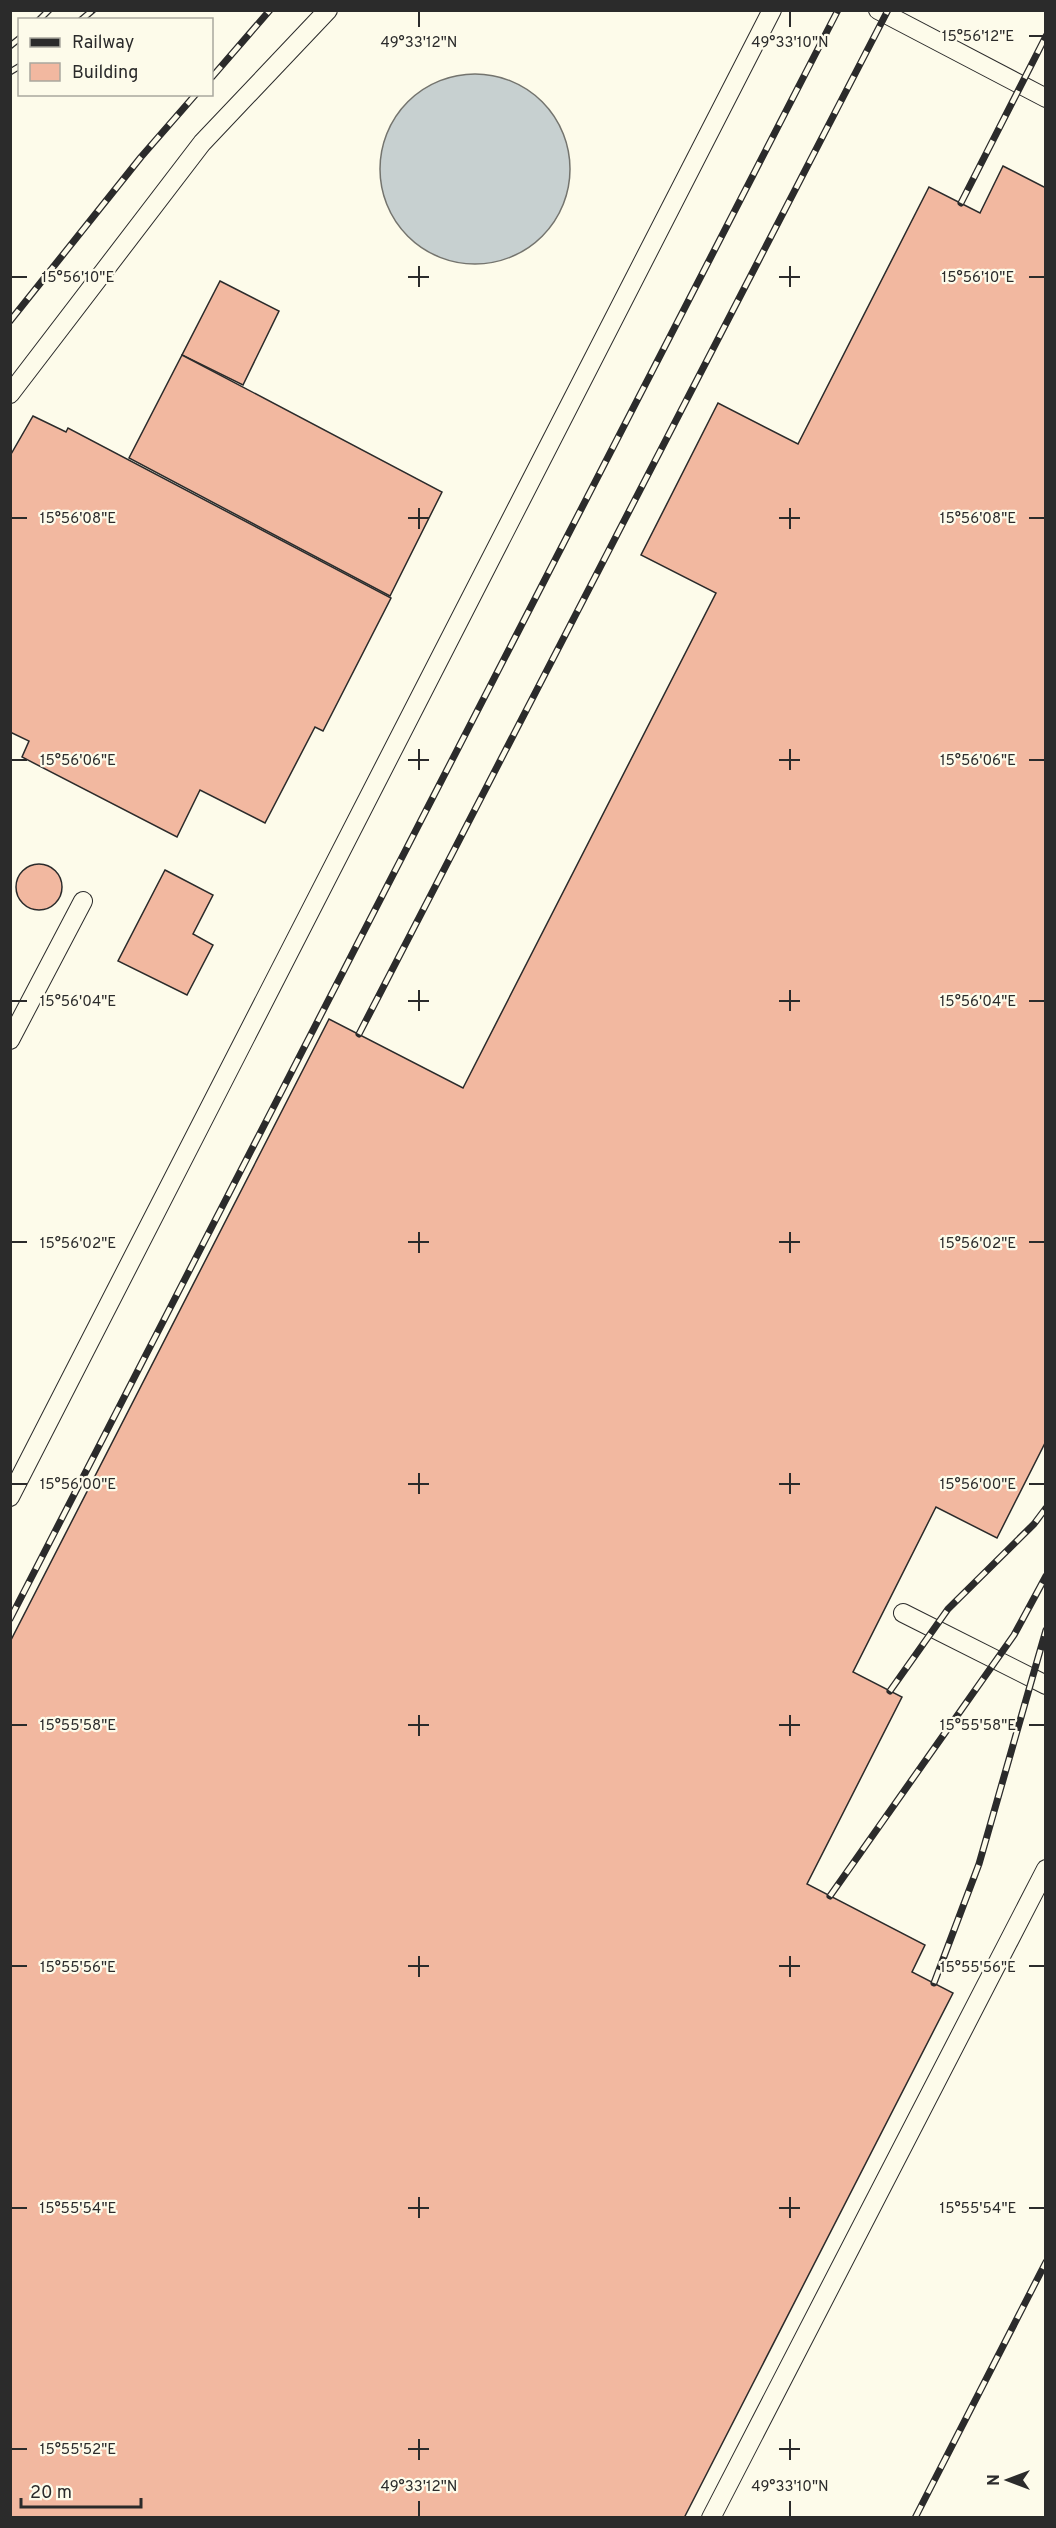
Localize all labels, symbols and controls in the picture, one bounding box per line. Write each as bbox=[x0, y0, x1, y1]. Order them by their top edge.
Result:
legend bbox=[18, 18, 213, 96]
text: 15°56'12"E bbox=[942, 28, 1014, 47]
text: Railway bbox=[72, 32, 134, 55]
text: 49°33'12"N bbox=[381, 34, 457, 53]
text: 49°33'10"N bbox=[751, 34, 829, 53]
text: Building bbox=[72, 62, 138, 85]
text: 15°56'10"E bbox=[42, 269, 114, 288]
text: 15°56'10"E bbox=[942, 269, 1014, 288]
text: 15°56'08"E bbox=[40, 510, 116, 529]
text: 15°56'08"E bbox=[940, 510, 1016, 529]
text: 15°56'06"E bbox=[40, 752, 116, 771]
text: 15°56'06"E bbox=[940, 752, 1016, 771]
text: 15°56'04"E bbox=[40, 993, 116, 1012]
text: 15°56'04"E bbox=[940, 993, 1016, 1012]
text: 15°56'02"E bbox=[40, 1235, 116, 1254]
text: 15°56'02"E bbox=[940, 1235, 1016, 1254]
text: 15°56'00"E bbox=[40, 1476, 116, 1495]
text: 15°56'00"E bbox=[940, 1476, 1016, 1495]
text: 15°55'58"E bbox=[40, 1717, 116, 1736]
text: 15°55'58"E bbox=[940, 1717, 1016, 1736]
text: 15°55'56"E bbox=[40, 1959, 116, 1978]
text: 15°55'56"E bbox=[940, 1959, 1016, 1978]
text: 15°55'54"E bbox=[40, 2200, 116, 2219]
text: 15°55'54"E bbox=[940, 2200, 1016, 2219]
text: 15°55'52"E bbox=[40, 2441, 116, 2460]
north arrow bbox=[978, 2450, 1038, 2510]
scale bar bbox=[21, 2471, 141, 2509]
text: N bbox=[985, 2474, 1005, 2486]
text: 49°33'12"N bbox=[381, 2478, 457, 2497]
text: 49°33'10"N bbox=[751, 2478, 829, 2497]
text: 20 m bbox=[30, 2482, 72, 2505]

